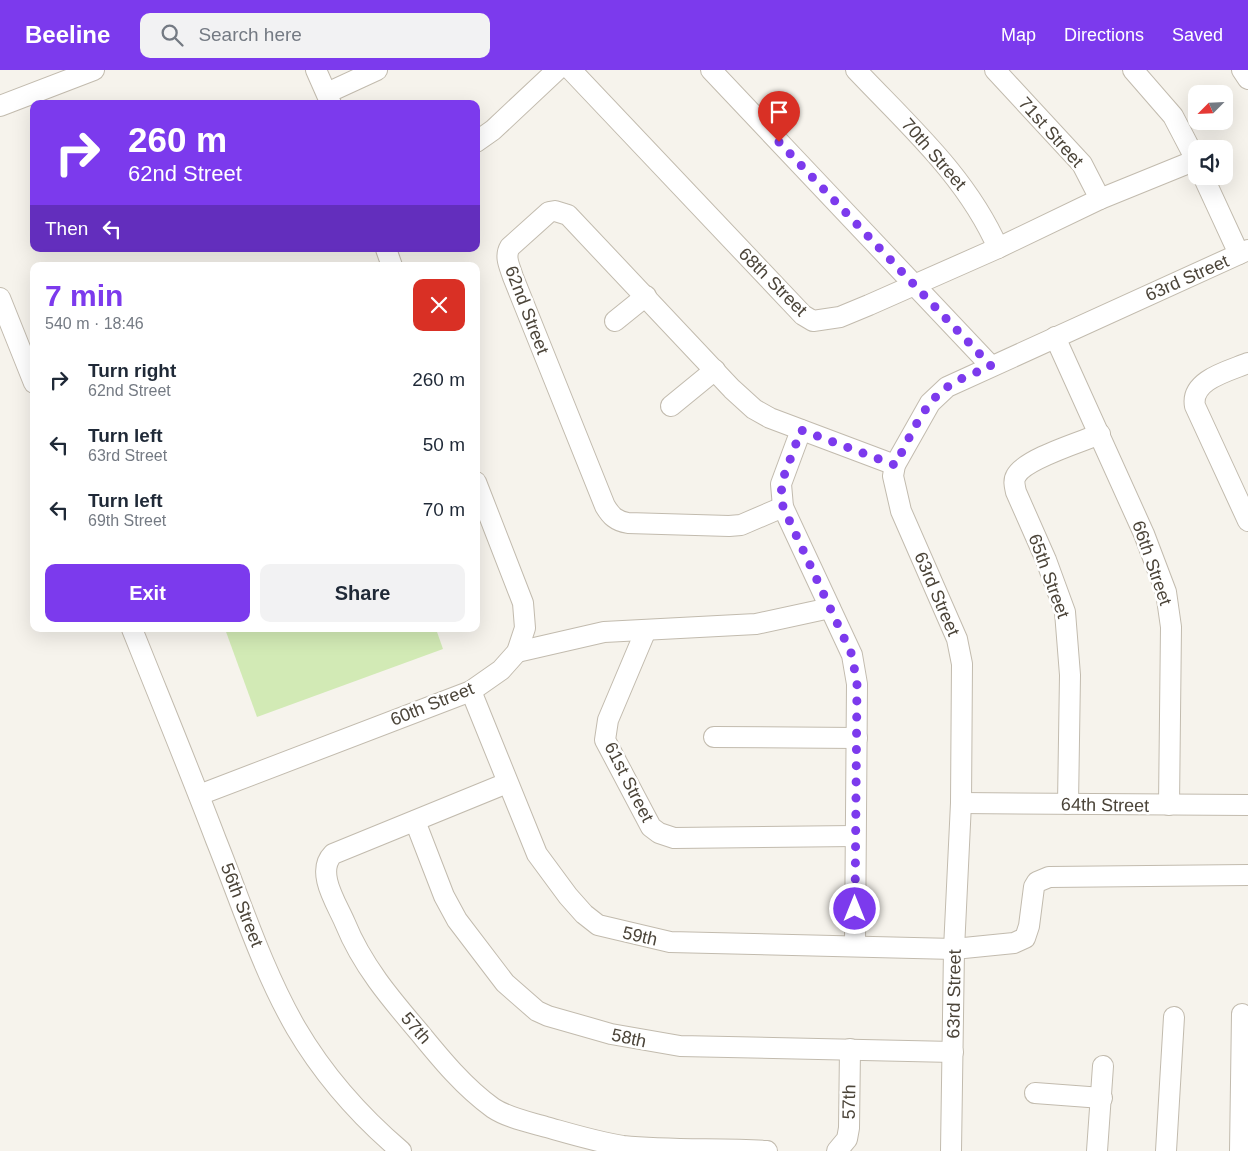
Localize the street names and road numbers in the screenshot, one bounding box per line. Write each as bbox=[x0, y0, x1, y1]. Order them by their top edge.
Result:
street label: 71st Street bbox=[1014, 93, 1088, 171]
street label: 70th Street bbox=[898, 114, 970, 194]
street label: 68th Street bbox=[735, 244, 811, 320]
street label: 63rd Street bbox=[1142, 251, 1232, 305]
street label: 62nd Street bbox=[501, 263, 553, 357]
street label: 66th Street bbox=[1128, 518, 1176, 608]
street label: 65th Street bbox=[1025, 531, 1073, 621]
street label: 63rd Street bbox=[910, 549, 964, 639]
street label: 60th Street bbox=[387, 678, 477, 730]
street label: 61st Street bbox=[600, 739, 658, 825]
street label: 64th Street bbox=[1061, 794, 1149, 816]
street label: 56th Street bbox=[217, 860, 267, 950]
street label: 59th bbox=[621, 922, 659, 950]
street label: 63rd Street bbox=[943, 949, 965, 1039]
street label: 57th bbox=[397, 1008, 435, 1048]
street label: 58th bbox=[610, 1025, 648, 1051]
street label: 57th bbox=[839, 1084, 859, 1120]

